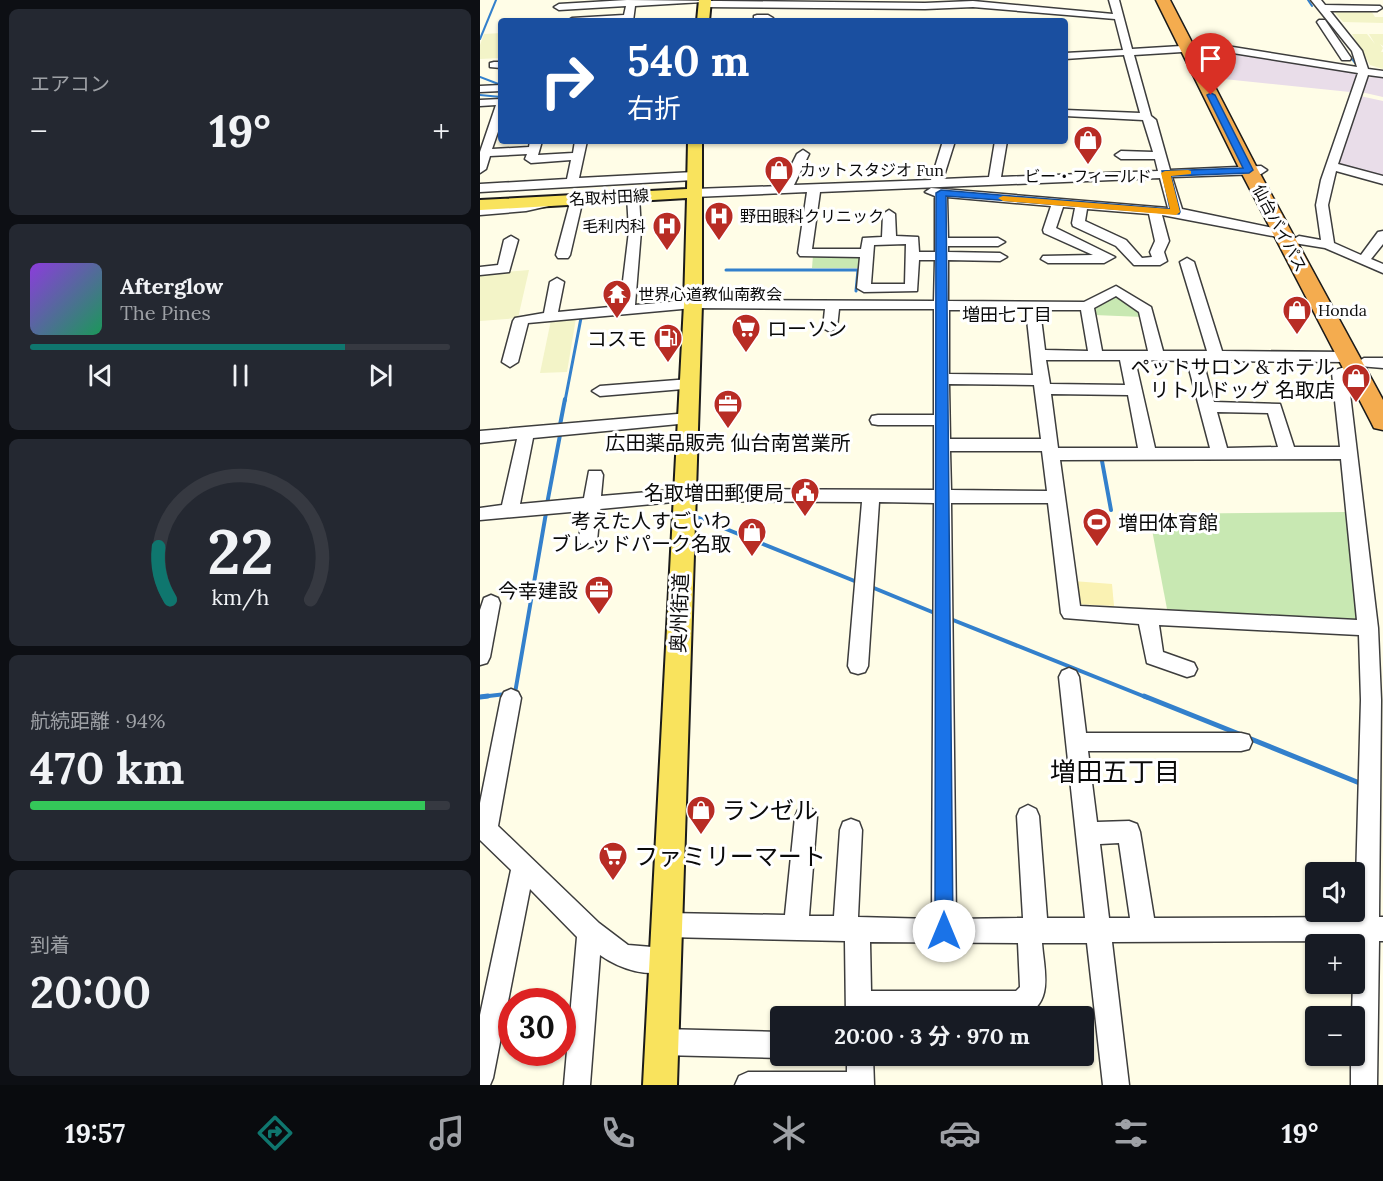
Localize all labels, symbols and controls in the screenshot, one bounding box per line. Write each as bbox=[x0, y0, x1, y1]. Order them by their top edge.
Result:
pin bbox=[1185, 33, 1236, 95]
text: 540 m bbox=[627, 34, 750, 88]
icon: right bbox=[528, 42, 606, 120]
icon: arrive bbox=[1194, 42, 1227, 75]
text: エアコン bbox=[30, 71, 110, 96]
text: 右折 bbox=[627, 91, 681, 125]
text: 19° bbox=[209, 102, 271, 159]
text: − bbox=[30, 110, 48, 152]
text: + bbox=[432, 110, 450, 152]
shop icon: ビー・フィールド bbox=[1072, 124, 1104, 166]
shop icon: カットスタジオ Fun bbox=[763, 154, 795, 196]
place label: カットスタジオ Fun bbox=[800, 160, 944, 180]
place label: ビー・フィールド bbox=[1024, 166, 1152, 186]
street label: 仙台バイパス bbox=[1249, 181, 1311, 275]
street label: 名取村田線 bbox=[569, 185, 649, 209]
hospital icon: 野田眼科クリニック bbox=[703, 200, 735, 242]
place label: 野田眼科クリニック bbox=[740, 206, 884, 226]
hospital icon: 毛利内科 bbox=[651, 210, 683, 252]
place label: 毛利内科 bbox=[582, 216, 646, 236]
text: Afterglow bbox=[120, 272, 223, 300]
temple icon: 世界心道教仙南教会 bbox=[601, 278, 633, 320]
place label: 世界心道教仙南教会 bbox=[638, 284, 782, 304]
shop icon: Honda bbox=[1281, 294, 1313, 336]
text: The Pines bbox=[120, 300, 211, 325]
place label: Honda bbox=[1318, 300, 1367, 320]
district label: 増田七丁目 bbox=[962, 303, 1052, 326]
supermarket icon: ローソン bbox=[730, 312, 762, 354]
place label: ローソン bbox=[767, 316, 847, 341]
fuel station icon: コスモ bbox=[652, 322, 684, 364]
place label: コスモ bbox=[587, 326, 647, 351]
place label: ペットサロン & ホテル リトルドッグ 名取店 bbox=[1131, 354, 1335, 402]
icon: previous bbox=[84, 359, 117, 392]
icon: pause bbox=[224, 359, 257, 392]
icon: next bbox=[364, 359, 397, 392]
shop icon: ペットサロン & ホテル リトルドッグ 名取店 bbox=[1340, 362, 1372, 404]
office icon: 広田薬品販売 仙台南営業所 bbox=[712, 388, 744, 430]
place label: 広田薬品販売 仙台南営業所 bbox=[605, 430, 851, 455]
public building icon: 名取増田郵便局 bbox=[789, 476, 821, 518]
place label: 名取増田郵便局 bbox=[644, 480, 784, 505]
sports icon: 増田体育館 bbox=[1081, 506, 1113, 548]
place label: 考えた人すごいわ ブレッドパーク名取 bbox=[551, 508, 731, 556]
place label: 増田体育館 bbox=[1118, 510, 1218, 535]
text: 22 bbox=[207, 511, 273, 591]
shop icon: 考えた人すごいわ ブレッドパーク名取 bbox=[736, 516, 768, 558]
street label: 奥州街道 bbox=[665, 573, 693, 653]
office icon: 今幸建設 bbox=[583, 574, 615, 616]
place label: 今幸建設 bbox=[498, 578, 578, 603]
text: km/h bbox=[211, 583, 269, 611]
text: 航続距離 · 94% bbox=[30, 708, 165, 733]
text: 470 km bbox=[30, 739, 184, 796]
district label: 増田五丁目 bbox=[1050, 755, 1180, 788]
shop icon: ランゼル bbox=[685, 794, 717, 836]
place label: ランゼル bbox=[722, 795, 818, 826]
supermarket icon: ファミリーマート bbox=[597, 840, 629, 882]
place label: ファミリーマート bbox=[634, 841, 826, 872]
map controls bbox=[1305, 862, 1365, 1066]
button: sound bbox=[1305, 862, 1365, 922]
position arrow bbox=[912, 899, 976, 963]
text: 到着 bbox=[30, 932, 70, 957]
button: + bbox=[1305, 934, 1365, 994]
text: 20:00 bbox=[30, 963, 151, 1020]
speed limit sign: 30 bbox=[498, 988, 576, 1066]
button: − bbox=[1305, 1006, 1365, 1066]
text: 20:00 · 3 分 · 970 m bbox=[834, 1022, 1030, 1050]
icon: directions bbox=[254, 1112, 296, 1154]
icon: music bbox=[426, 1112, 468, 1154]
icon: phone bbox=[597, 1112, 639, 1154]
icon: climate bbox=[768, 1112, 810, 1154]
icon: car bbox=[939, 1112, 981, 1154]
icon: filters bbox=[1110, 1112, 1152, 1154]
text: 19:57 bbox=[65, 1116, 125, 1150]
text: 19° bbox=[1282, 1116, 1318, 1150]

